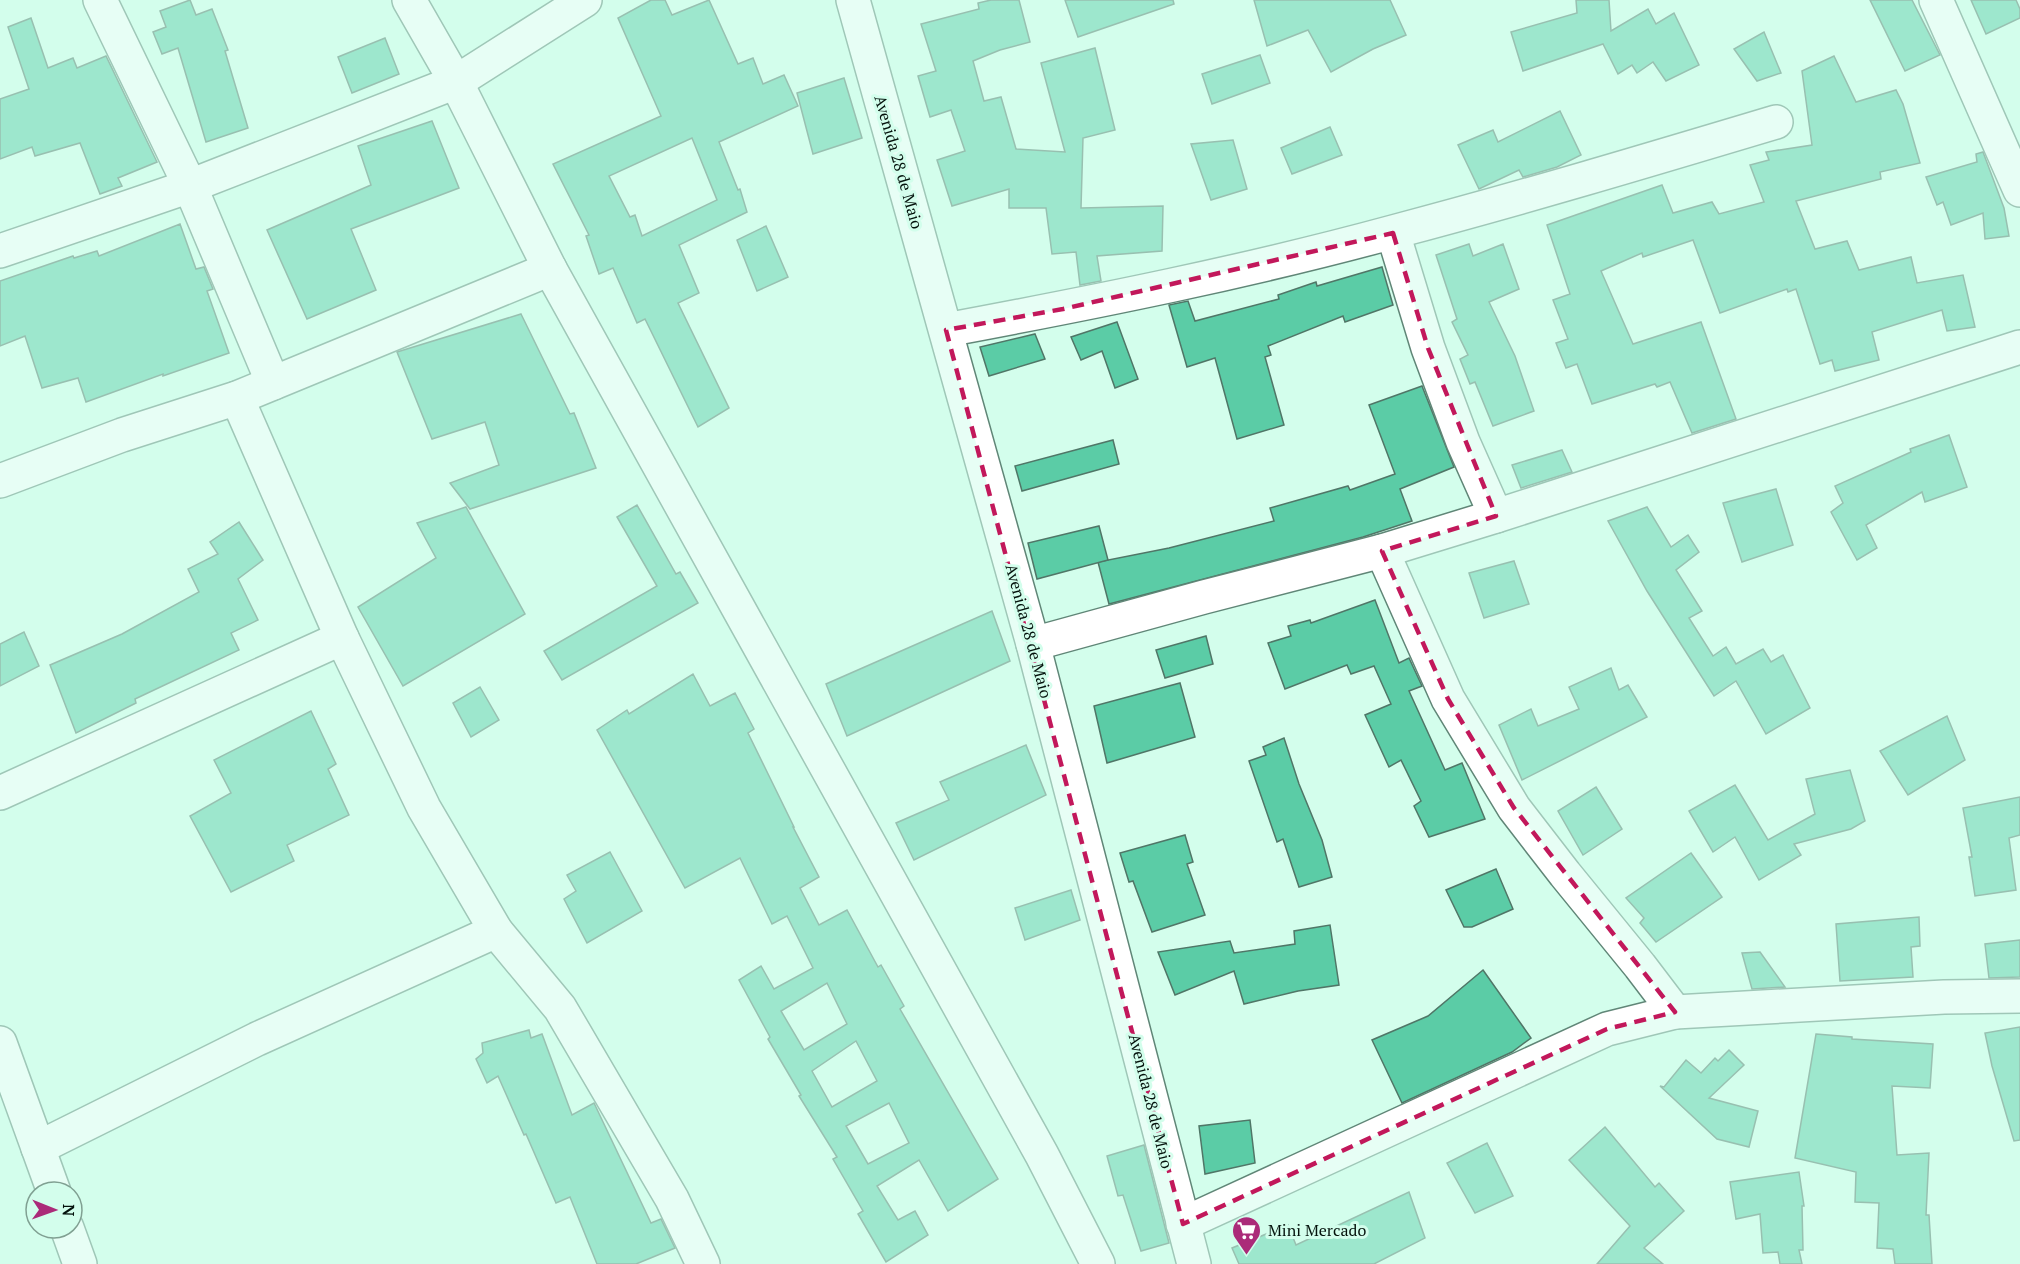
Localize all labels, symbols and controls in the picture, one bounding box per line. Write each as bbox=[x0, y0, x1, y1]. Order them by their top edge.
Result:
street label: Avenida 28 de Maio bbox=[869, 93, 929, 232]
street label: Avenida 28 de Maio bbox=[1000, 561, 1058, 701]
street label: Avenida 28 de Maio bbox=[1124, 1031, 1178, 1171]
north arrow bbox=[24, 1180, 84, 1240]
text: N bbox=[58, 1204, 80, 1217]
supermarket icon: Mini Mercado bbox=[1231, 1214, 1263, 1256]
place label: Mini Mercado bbox=[1268, 1219, 1366, 1241]

